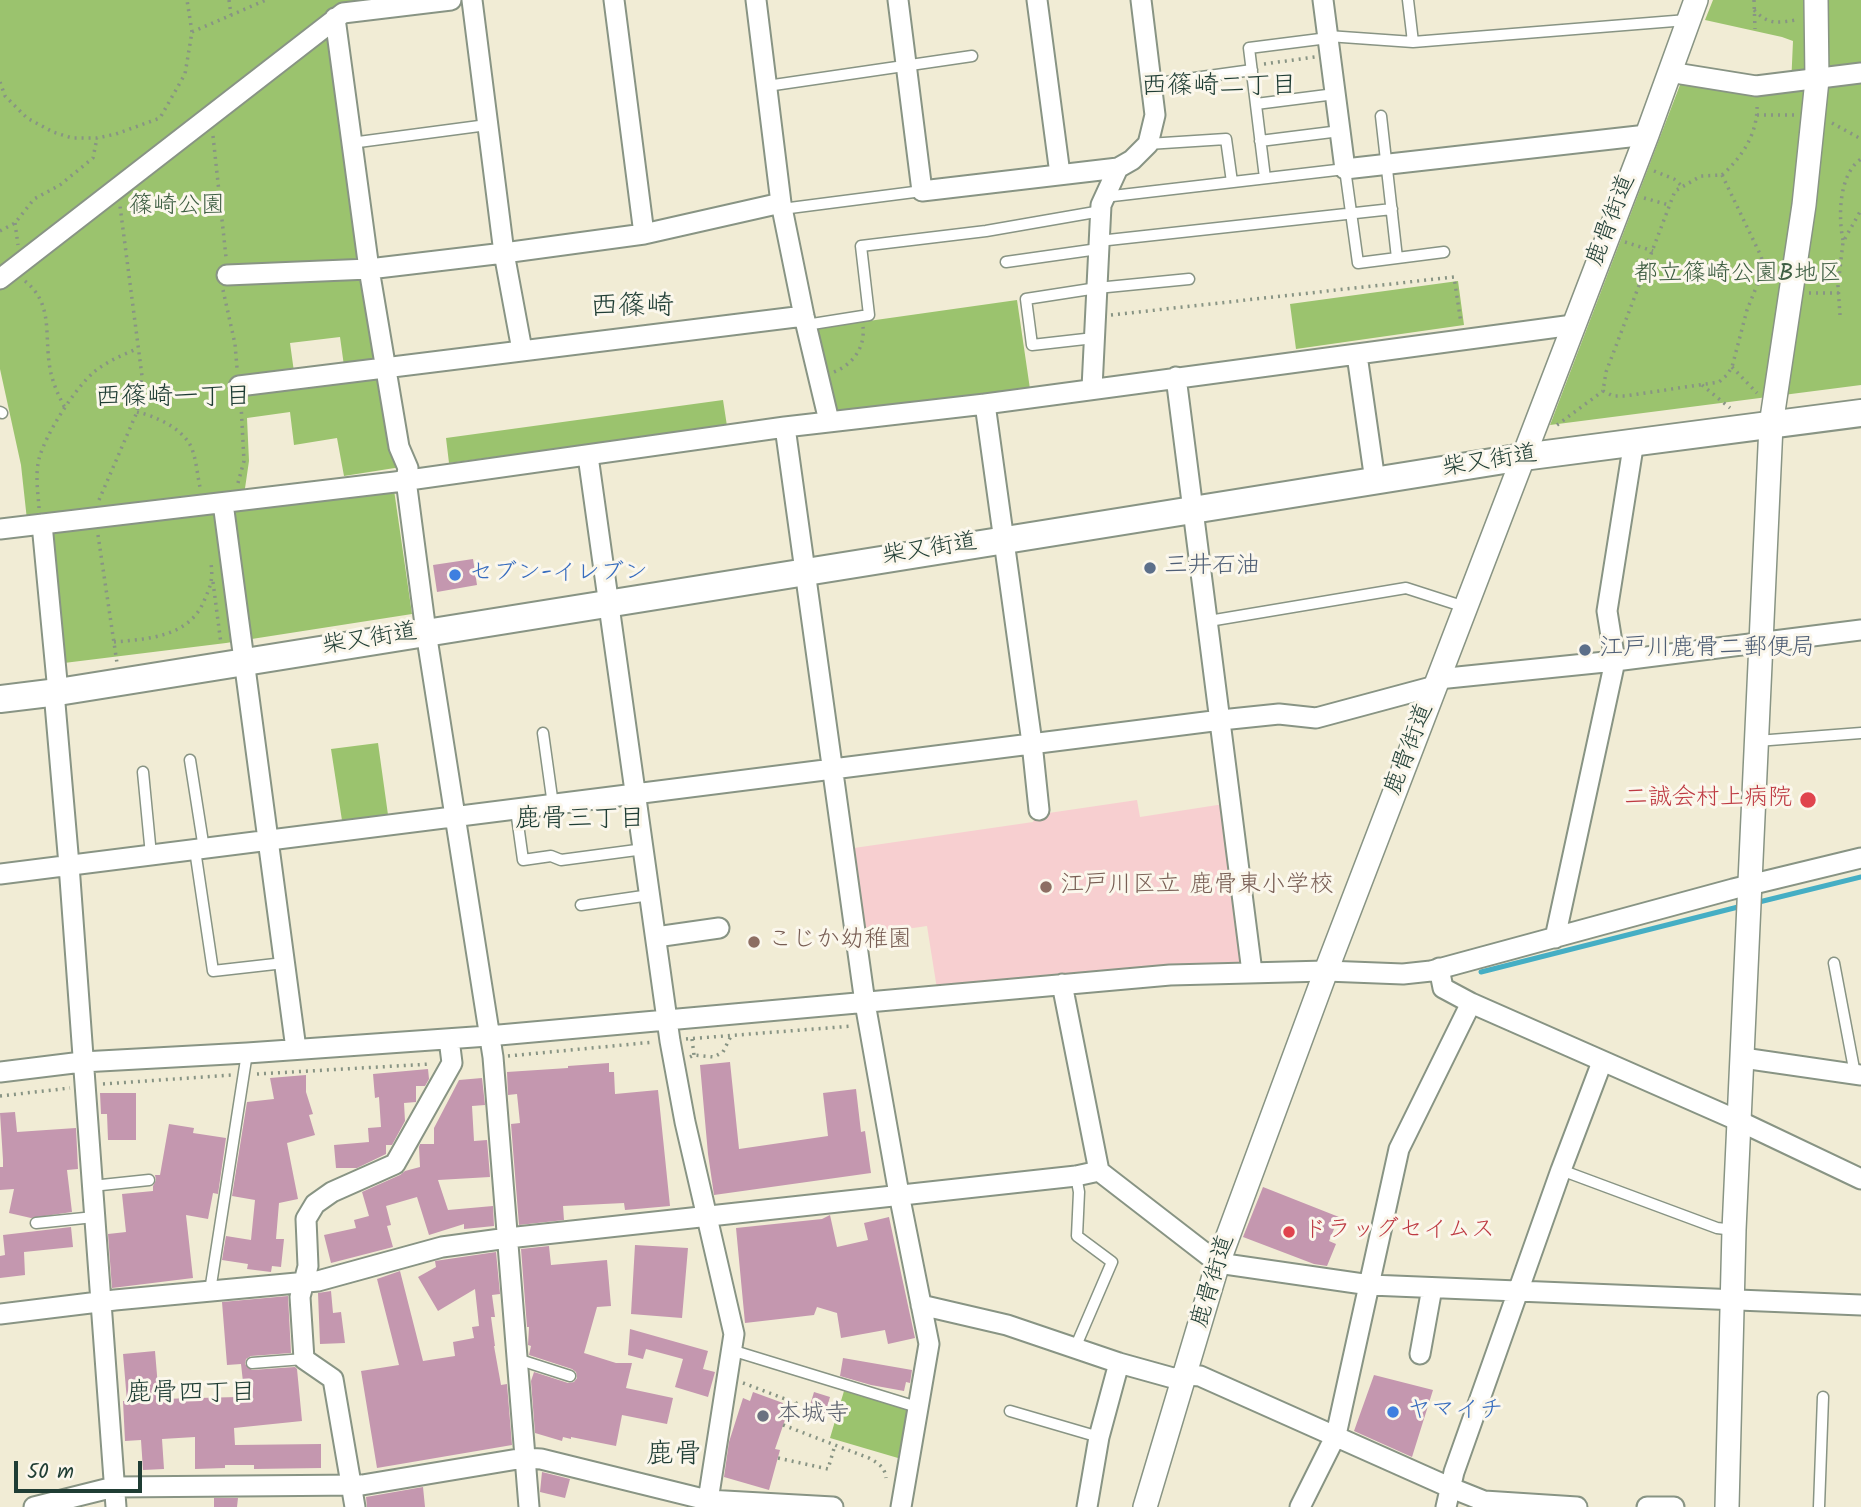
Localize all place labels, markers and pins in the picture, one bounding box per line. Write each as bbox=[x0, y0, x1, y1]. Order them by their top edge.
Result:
place label: 三井石油 bbox=[1164, 554, 1260, 582]
marker: 三井石油 bbox=[1142, 560, 1158, 576]
place label: セブン-イレブン bbox=[469, 561, 648, 589]
marker: セブン-イレブン bbox=[447, 567, 463, 583]
place label: 江戸川鹿骨二郵便局 bbox=[1599, 636, 1815, 664]
marker: 江戸川鹿骨二郵便局 bbox=[1577, 642, 1593, 658]
place label: 二誠会村上病院 bbox=[1624, 786, 1792, 814]
marker: 二誠会村上病院 bbox=[1798, 790, 1818, 810]
place label: 江戸川区立 鹿骨東小学校 bbox=[1060, 873, 1334, 901]
marker: 江戸川区立 鹿骨東小学校 bbox=[1038, 879, 1054, 895]
place label: こじか幼稚園 bbox=[768, 928, 912, 956]
marker: こじか幼稚園 bbox=[746, 934, 762, 950]
place label: ドラッグセイムス bbox=[1303, 1218, 1495, 1246]
marker: ドラッグセイムス bbox=[1281, 1224, 1297, 1240]
place label: ヤマイチ bbox=[1407, 1398, 1503, 1426]
place label: 本城寺 bbox=[777, 1402, 849, 1430]
marker: ヤマイチ bbox=[1385, 1404, 1401, 1420]
marker: 本城寺 bbox=[755, 1408, 771, 1424]

